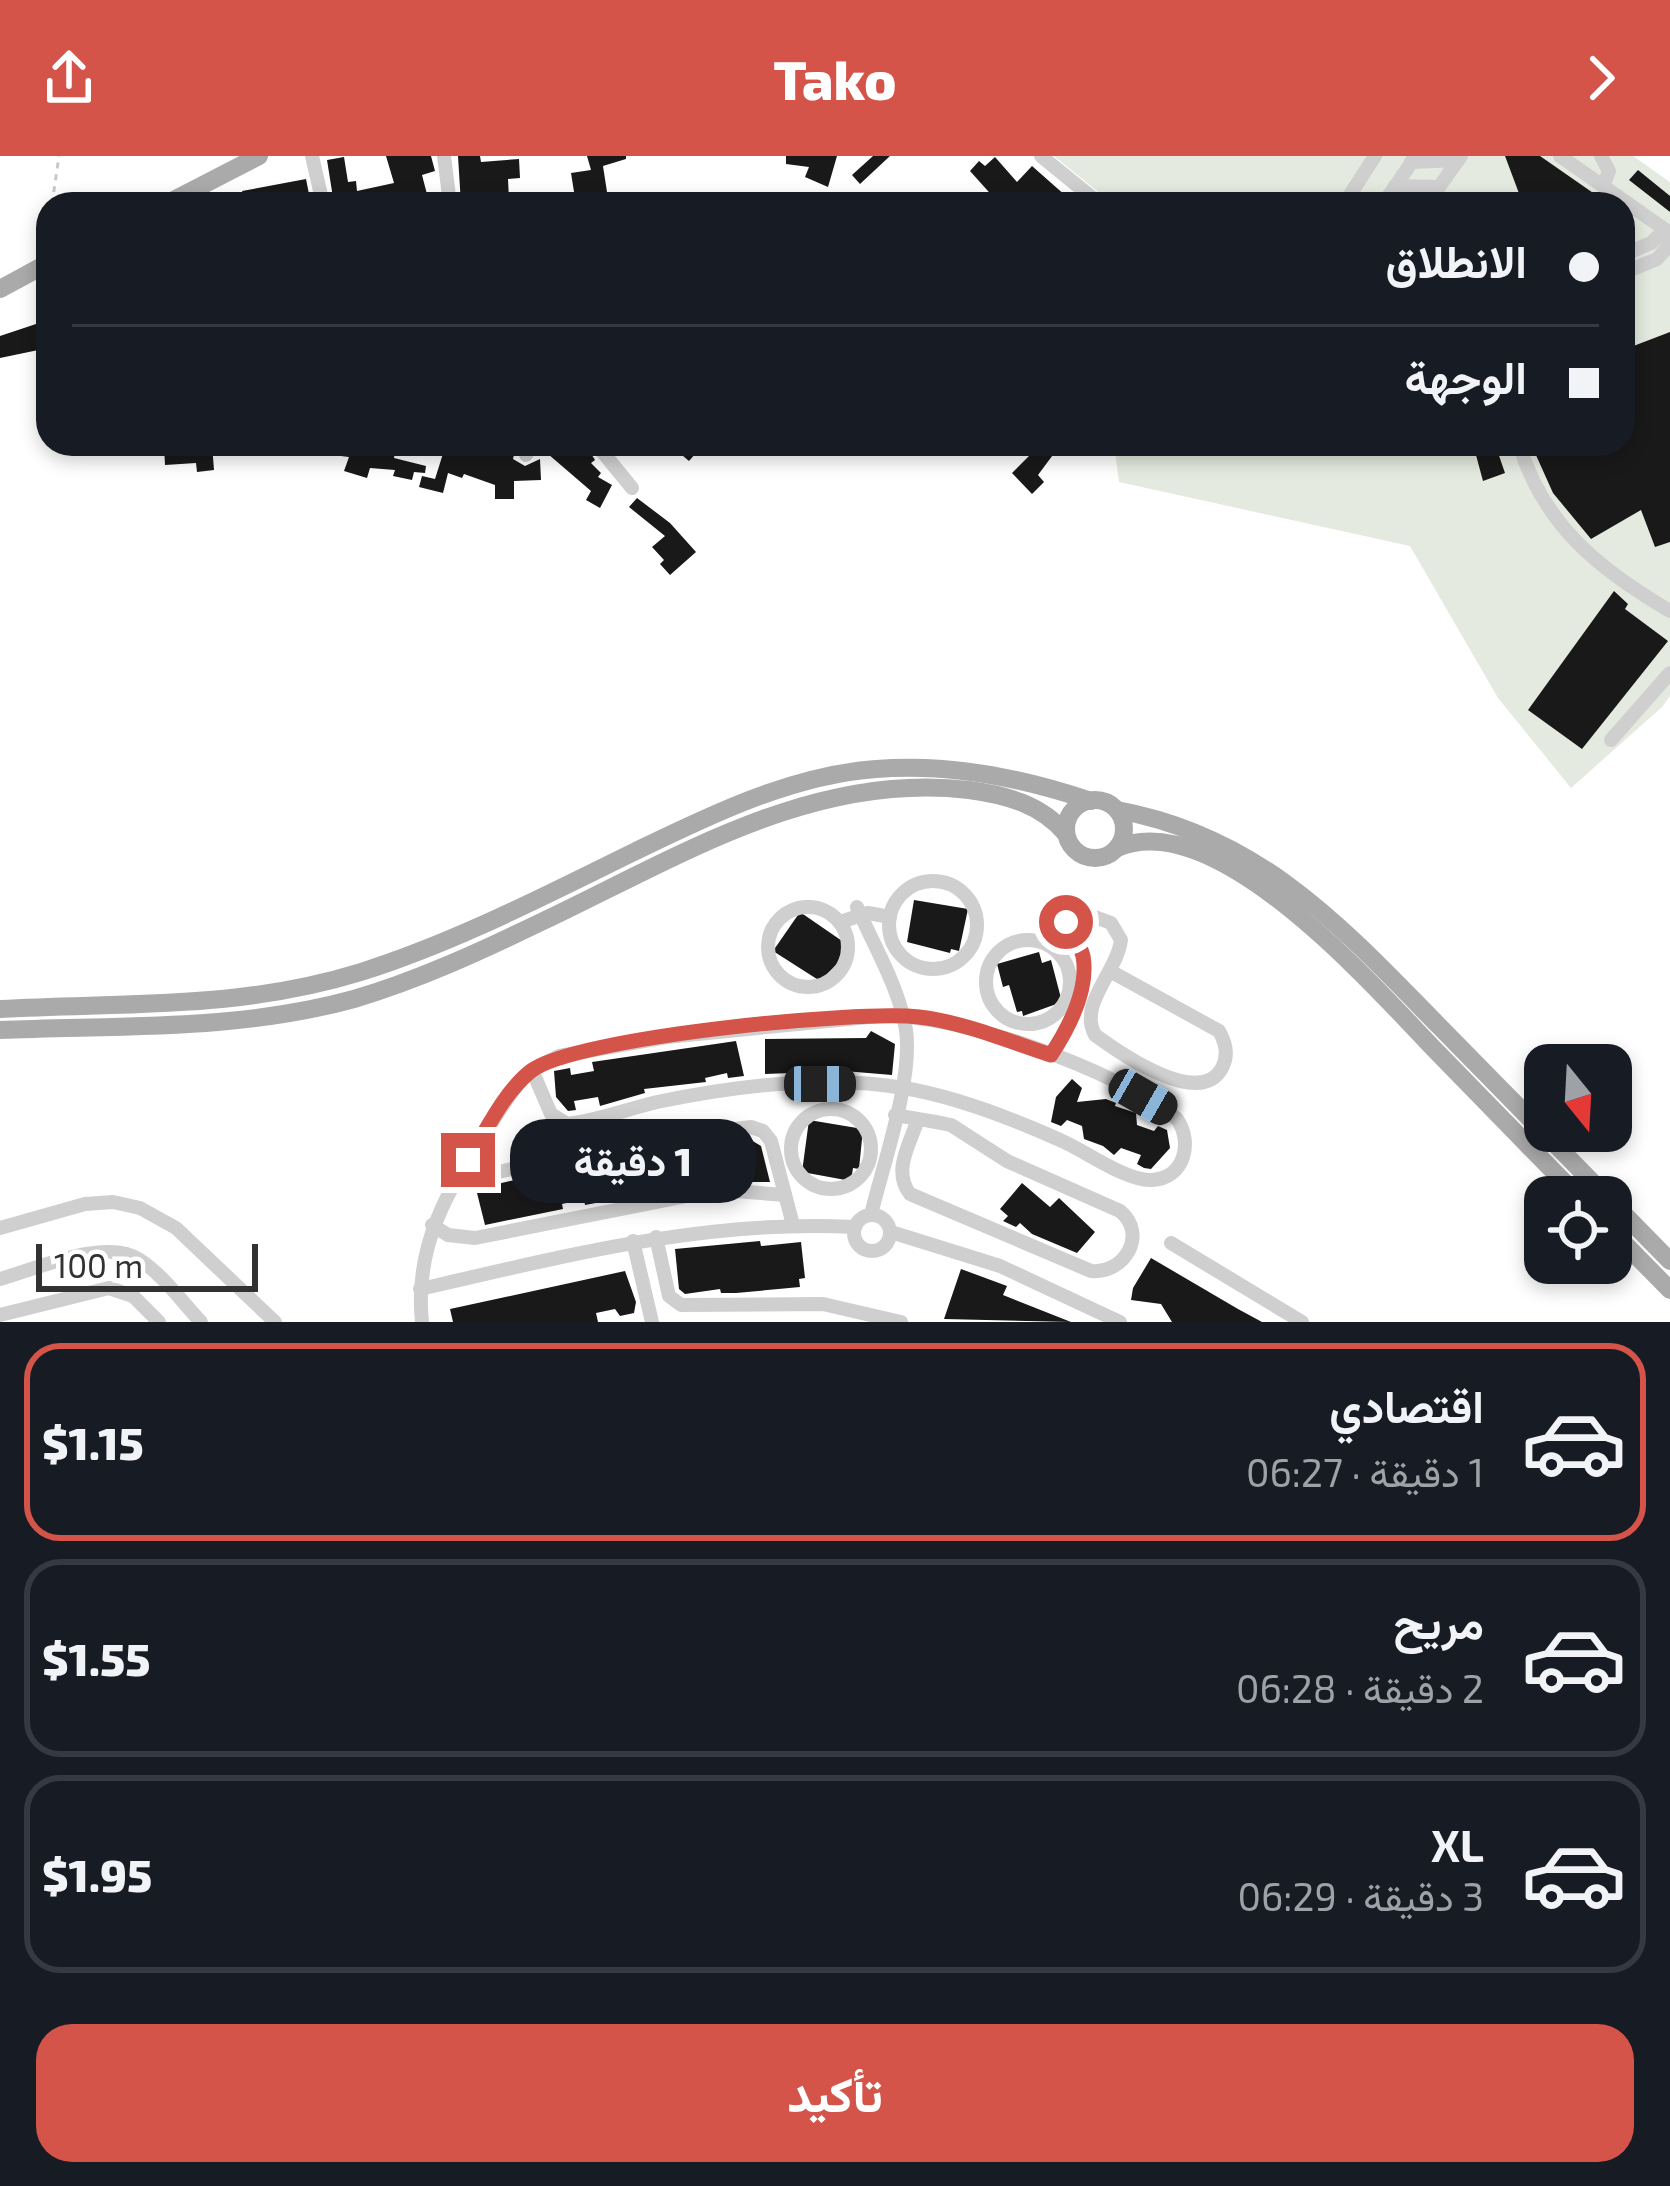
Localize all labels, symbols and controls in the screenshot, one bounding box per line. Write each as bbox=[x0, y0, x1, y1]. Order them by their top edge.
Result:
icon: share bbox=[36, 45, 102, 111]
icon: forward bbox=[1568, 45, 1634, 111]
text: Tako bbox=[774, 46, 896, 111]
text: الانطلاق bbox=[1386, 233, 1527, 287]
text: الوجهة bbox=[1405, 349, 1527, 403]
route start bbox=[1039, 895, 1093, 949]
north arrow bbox=[1524, 1044, 1632, 1152]
map controls bbox=[1524, 1044, 1632, 1284]
car bbox=[1103, 1063, 1183, 1131]
car bbox=[784, 1066, 856, 1102]
callout: 1 دقيقة bbox=[510, 1118, 756, 1202]
route end bbox=[441, 1133, 495, 1187]
text: 1 دقيقة bbox=[574, 1137, 692, 1184]
button: locate bbox=[1524, 1176, 1632, 1284]
scale bar bbox=[36, 1238, 258, 1291]
text: 100 m bbox=[54, 1245, 143, 1285]
text: اقتصادي bbox=[1329, 1378, 1484, 1432]
icon: car bbox=[1520, 1388, 1628, 1496]
text: $1.15 bbox=[42, 1415, 144, 1469]
text: 1 دقيقة · 06:27 bbox=[1246, 1448, 1484, 1495]
text: مريح bbox=[1393, 1594, 1484, 1648]
icon: car bbox=[1520, 1604, 1628, 1712]
text: $1.55 bbox=[42, 1631, 151, 1685]
text: 2 دقيقة · 06:28 bbox=[1236, 1664, 1484, 1711]
text: XL bbox=[1431, 1817, 1484, 1871]
icon: car bbox=[1520, 1820, 1628, 1928]
text: $1.95 bbox=[42, 1847, 152, 1901]
text: 3 دقيقة · 06:29 bbox=[1237, 1872, 1484, 1919]
button: تأكيد bbox=[36, 2024, 1634, 2162]

